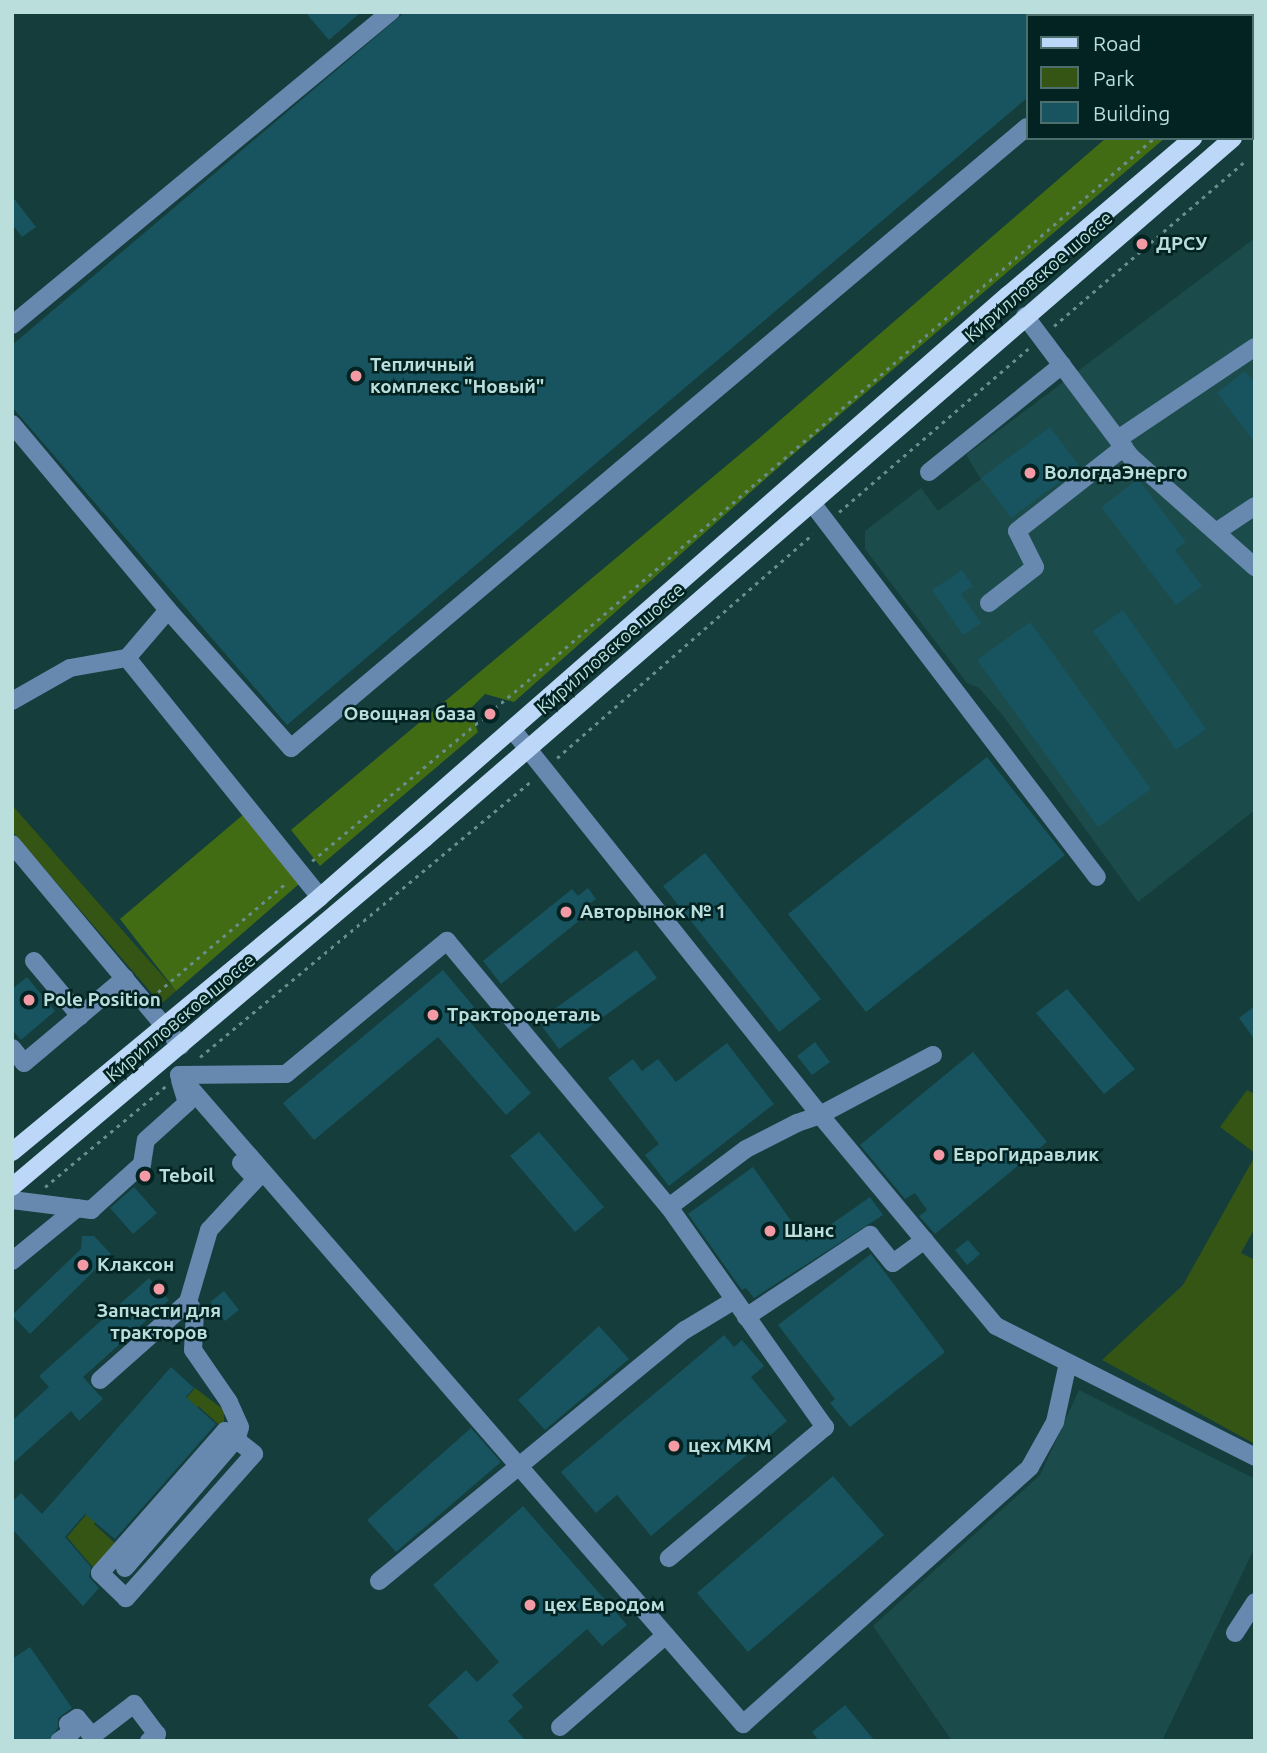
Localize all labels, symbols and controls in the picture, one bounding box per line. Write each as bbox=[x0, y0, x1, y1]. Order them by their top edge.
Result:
legend bbox=[1026, 14, 1253, 140]
text: Road bbox=[1093, 31, 1141, 55]
text: Park bbox=[1093, 66, 1135, 90]
text: Building bbox=[1093, 101, 1170, 125]
street label: Кирилловское шоссе bbox=[961, 207, 1117, 347]
place label: ДРСУ bbox=[1156, 233, 1207, 255]
marker: ДРСУ bbox=[1134, 236, 1150, 252]
place label: Тепличный комплекс "Новый" bbox=[370, 354, 544, 398]
marker: Тепличный комплекс "Новый" bbox=[348, 368, 364, 384]
place label: ВологдаЭнерго bbox=[1044, 462, 1188, 484]
marker: ВологдаЭнерго bbox=[1022, 465, 1038, 481]
street label: Кирилловское шоссе bbox=[533, 579, 689, 719]
place label: Овощная база bbox=[344, 703, 476, 725]
marker: Овощная база bbox=[482, 706, 498, 722]
place label: Авторынок № 1 bbox=[580, 901, 727, 923]
marker: Авторынок № 1 bbox=[558, 904, 574, 920]
street label: Кирилловское шоссе bbox=[102, 949, 260, 1087]
place label: Pole Position bbox=[43, 989, 161, 1011]
marker: Pole Position bbox=[21, 992, 37, 1008]
place label: Трактородеталь bbox=[447, 1004, 600, 1026]
marker: Трактородеталь bbox=[425, 1007, 441, 1023]
place label: ЕвроГидравлик bbox=[953, 1144, 1099, 1166]
marker: ЕвроГидравлик bbox=[931, 1147, 947, 1163]
place label: Teboil bbox=[159, 1165, 214, 1187]
marker: Teboil bbox=[137, 1168, 153, 1184]
place label: Шанс bbox=[784, 1220, 834, 1242]
marker: Шанс bbox=[762, 1223, 778, 1239]
place label: Клаксон bbox=[97, 1254, 174, 1276]
marker: Клаксон bbox=[75, 1257, 91, 1273]
marker: Запчасти для тракторов bbox=[151, 1281, 167, 1297]
place label: Запчасти для тракторов bbox=[97, 1300, 221, 1344]
place label: цех МКМ bbox=[688, 1435, 772, 1457]
marker: цех МКМ bbox=[666, 1438, 682, 1454]
place label: цех Евродом bbox=[544, 1594, 665, 1616]
marker: цех Евродом bbox=[522, 1597, 538, 1613]

